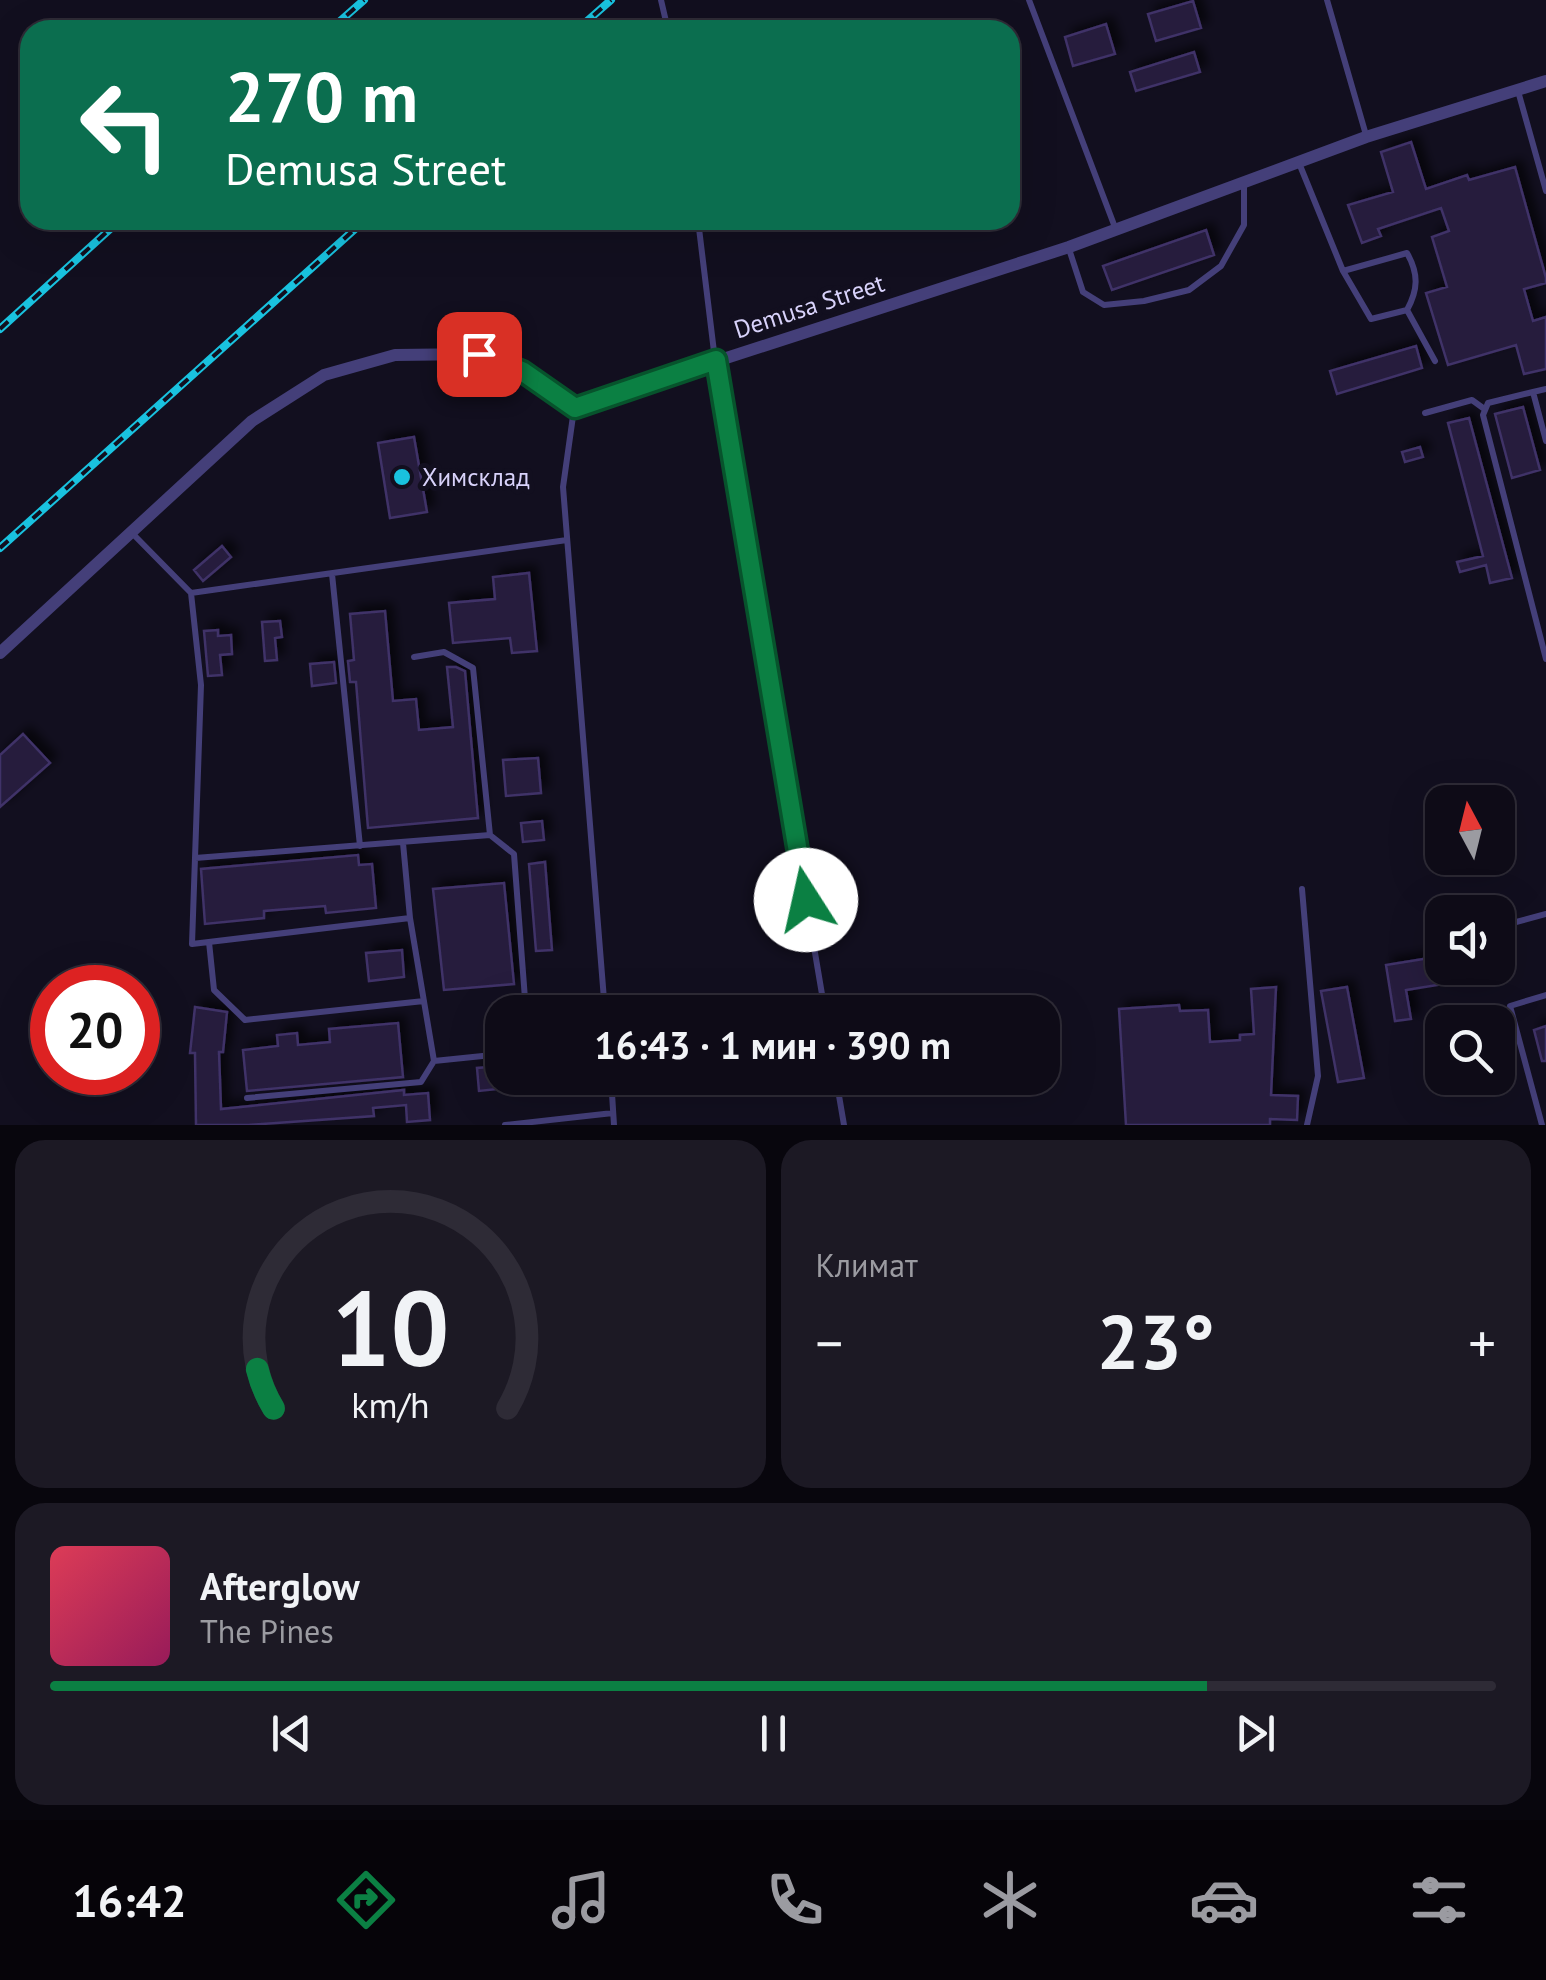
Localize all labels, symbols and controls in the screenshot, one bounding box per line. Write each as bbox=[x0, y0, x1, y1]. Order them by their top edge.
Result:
text: 270 m bbox=[225, 51, 418, 141]
icon: left bbox=[60, 60, 190, 190]
text: Demusa Street bbox=[225, 139, 506, 197]
street label: Demusa Street bbox=[730, 266, 889, 345]
pin bbox=[437, 312, 522, 397]
icon: arrive bbox=[452, 327, 507, 382]
place label: Химсклад bbox=[422, 461, 530, 493]
marker: Химсклад bbox=[391, 466, 413, 488]
north arrow bbox=[1425, 785, 1515, 875]
map controls bbox=[1425, 785, 1515, 1095]
position arrow bbox=[754, 848, 858, 952]
button: sound bbox=[1425, 895, 1515, 985]
speed limit sign: 20 bbox=[30, 965, 160, 1095]
button: search bbox=[1425, 1005, 1515, 1095]
text: 16:43 · 1 мин · 390 m bbox=[594, 1020, 951, 1069]
text: Климат bbox=[816, 1244, 918, 1286]
text: 10 bbox=[331, 1260, 449, 1395]
text: 23° bbox=[1097, 1293, 1215, 1390]
text: − bbox=[816, 1307, 843, 1378]
text: + bbox=[1468, 1307, 1496, 1378]
text: km/h bbox=[351, 1382, 429, 1428]
text: Afterglow bbox=[200, 1561, 360, 1610]
text: The Pines bbox=[200, 1610, 334, 1652]
icon: previous bbox=[264, 1706, 319, 1761]
icon: pause bbox=[746, 1706, 801, 1761]
icon: next bbox=[1228, 1706, 1283, 1761]
icon: directions bbox=[331, 1865, 401, 1935]
icon: music bbox=[546, 1865, 616, 1935]
icon: phone bbox=[760, 1865, 830, 1935]
icon: climate bbox=[975, 1865, 1045, 1935]
icon: car bbox=[1189, 1865, 1259, 1935]
icon: filters bbox=[1404, 1865, 1474, 1935]
text: 16:42 bbox=[72, 1871, 186, 1929]

